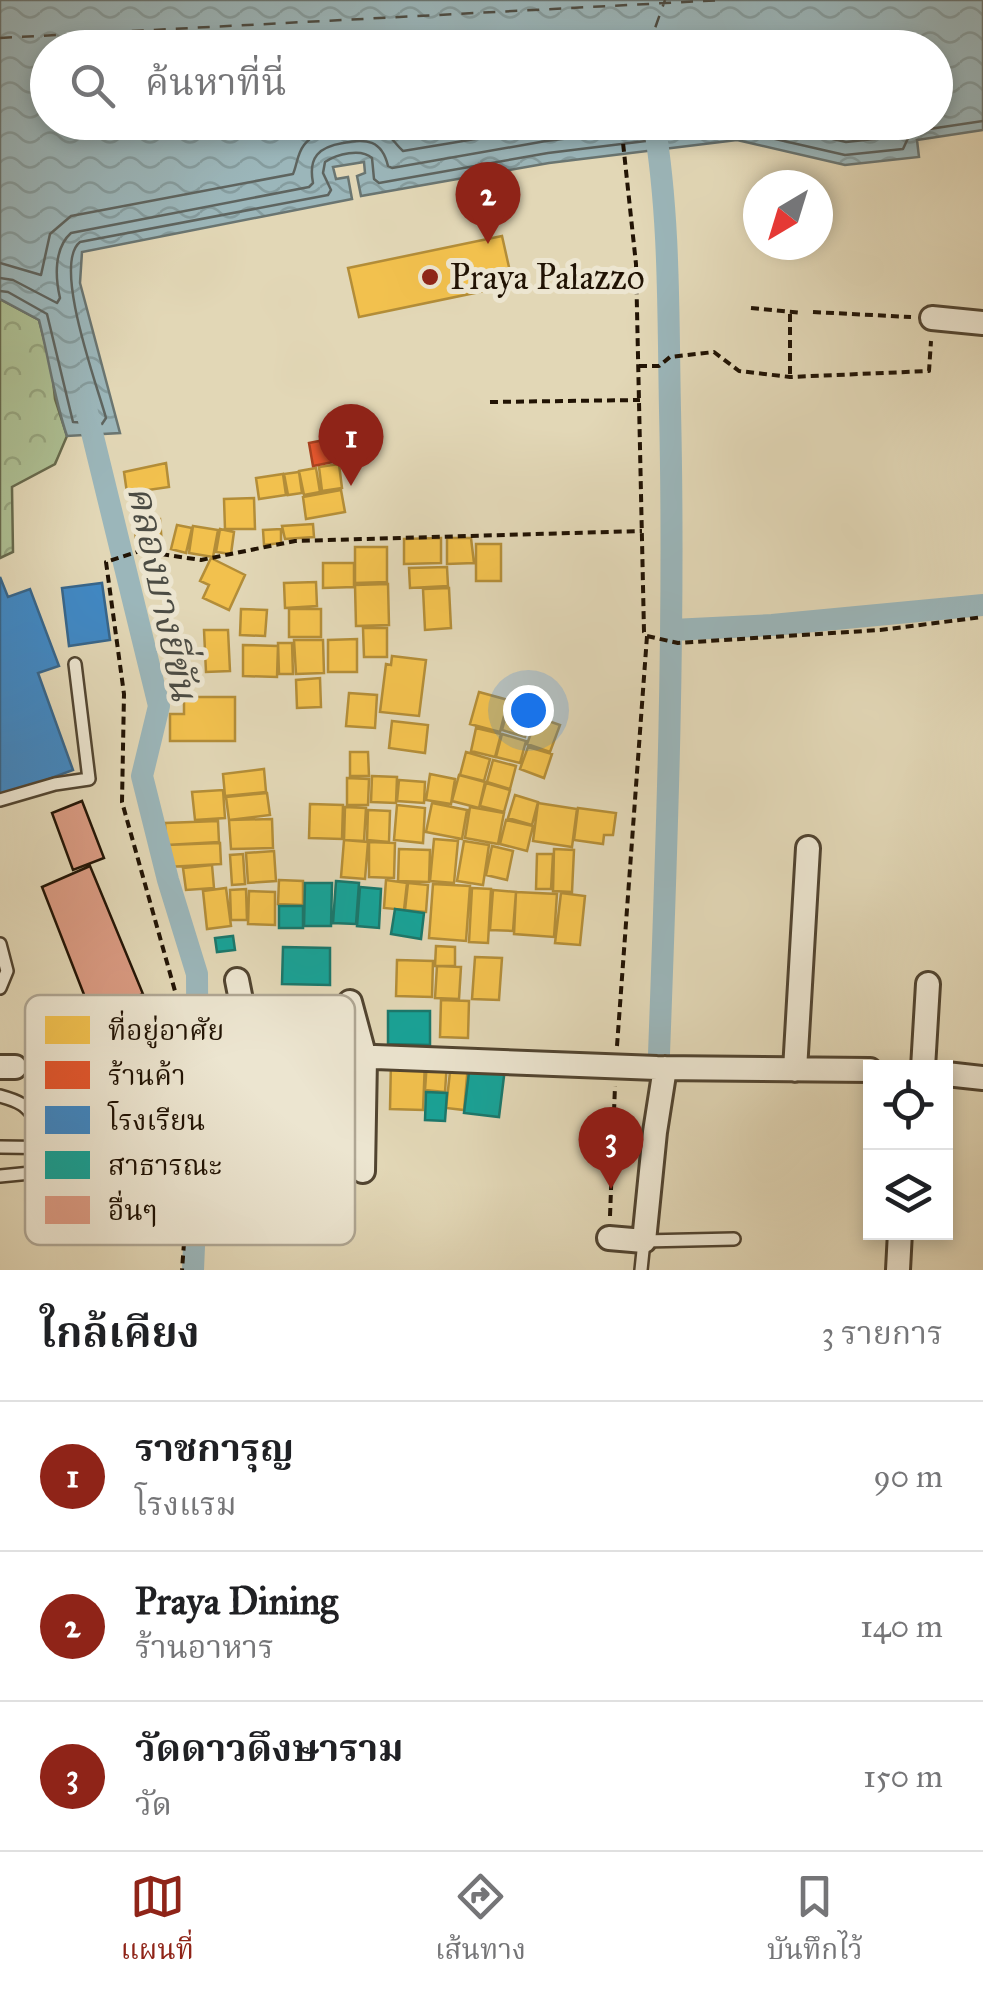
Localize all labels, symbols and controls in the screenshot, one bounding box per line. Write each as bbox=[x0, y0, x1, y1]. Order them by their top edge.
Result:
search box bbox=[30, 30, 953, 140]
icon: search bbox=[65, 58, 120, 113]
text: ค้นหาที่นี่ bbox=[145, 59, 286, 105]
pin: 2 bbox=[456, 162, 520, 244]
north arrow bbox=[743, 170, 833, 260]
place label: Praya Palazzo bbox=[450, 256, 645, 299]
marker: Praya Palazzo bbox=[419, 266, 441, 288]
pin: 1 bbox=[318, 404, 384, 486]
water label: คลองบางยี่ขัน bbox=[118, 480, 213, 705]
your location bbox=[503, 685, 554, 736]
legend bbox=[25, 995, 355, 1245]
text: ที่อยู่อาศัย bbox=[108, 1010, 224, 1049]
text: ร้านค้า bbox=[108, 1058, 186, 1093]
map controls bbox=[863, 1060, 953, 1240]
button: locate bbox=[863, 1060, 953, 1150]
text: โรงเรียน bbox=[107, 1101, 205, 1138]
pin: 3 bbox=[578, 1106, 644, 1189]
text: สาธารณะ bbox=[108, 1148, 222, 1183]
button: layers bbox=[863, 1150, 953, 1240]
text: อื่นๆ bbox=[108, 1190, 157, 1228]
text: ใกล้เคียง bbox=[40, 1307, 200, 1359]
text: 3 รายการ bbox=[821, 1314, 943, 1353]
text: ราชการุญ bbox=[135, 1425, 294, 1471]
text: 1 bbox=[66, 1457, 79, 1496]
text: 90 m bbox=[873, 1457, 943, 1496]
text: โรงแรม bbox=[135, 1485, 237, 1524]
text: Praya Dining bbox=[135, 1578, 338, 1624]
text: 2 bbox=[65, 1607, 80, 1646]
text: 140 m bbox=[860, 1607, 943, 1646]
text: ร้านอาหาร bbox=[135, 1628, 274, 1667]
text: วัดดาวดึงษาราม bbox=[135, 1725, 404, 1771]
text: 3 bbox=[66, 1757, 79, 1796]
text: 150 m bbox=[863, 1757, 943, 1796]
text: วัด bbox=[135, 1785, 172, 1824]
tab: แผนที่ bbox=[121, 1869, 194, 1974]
tab: เส้นทาง bbox=[435, 1869, 526, 1974]
tab: บันทึกไว้ bbox=[767, 1869, 862, 1974]

